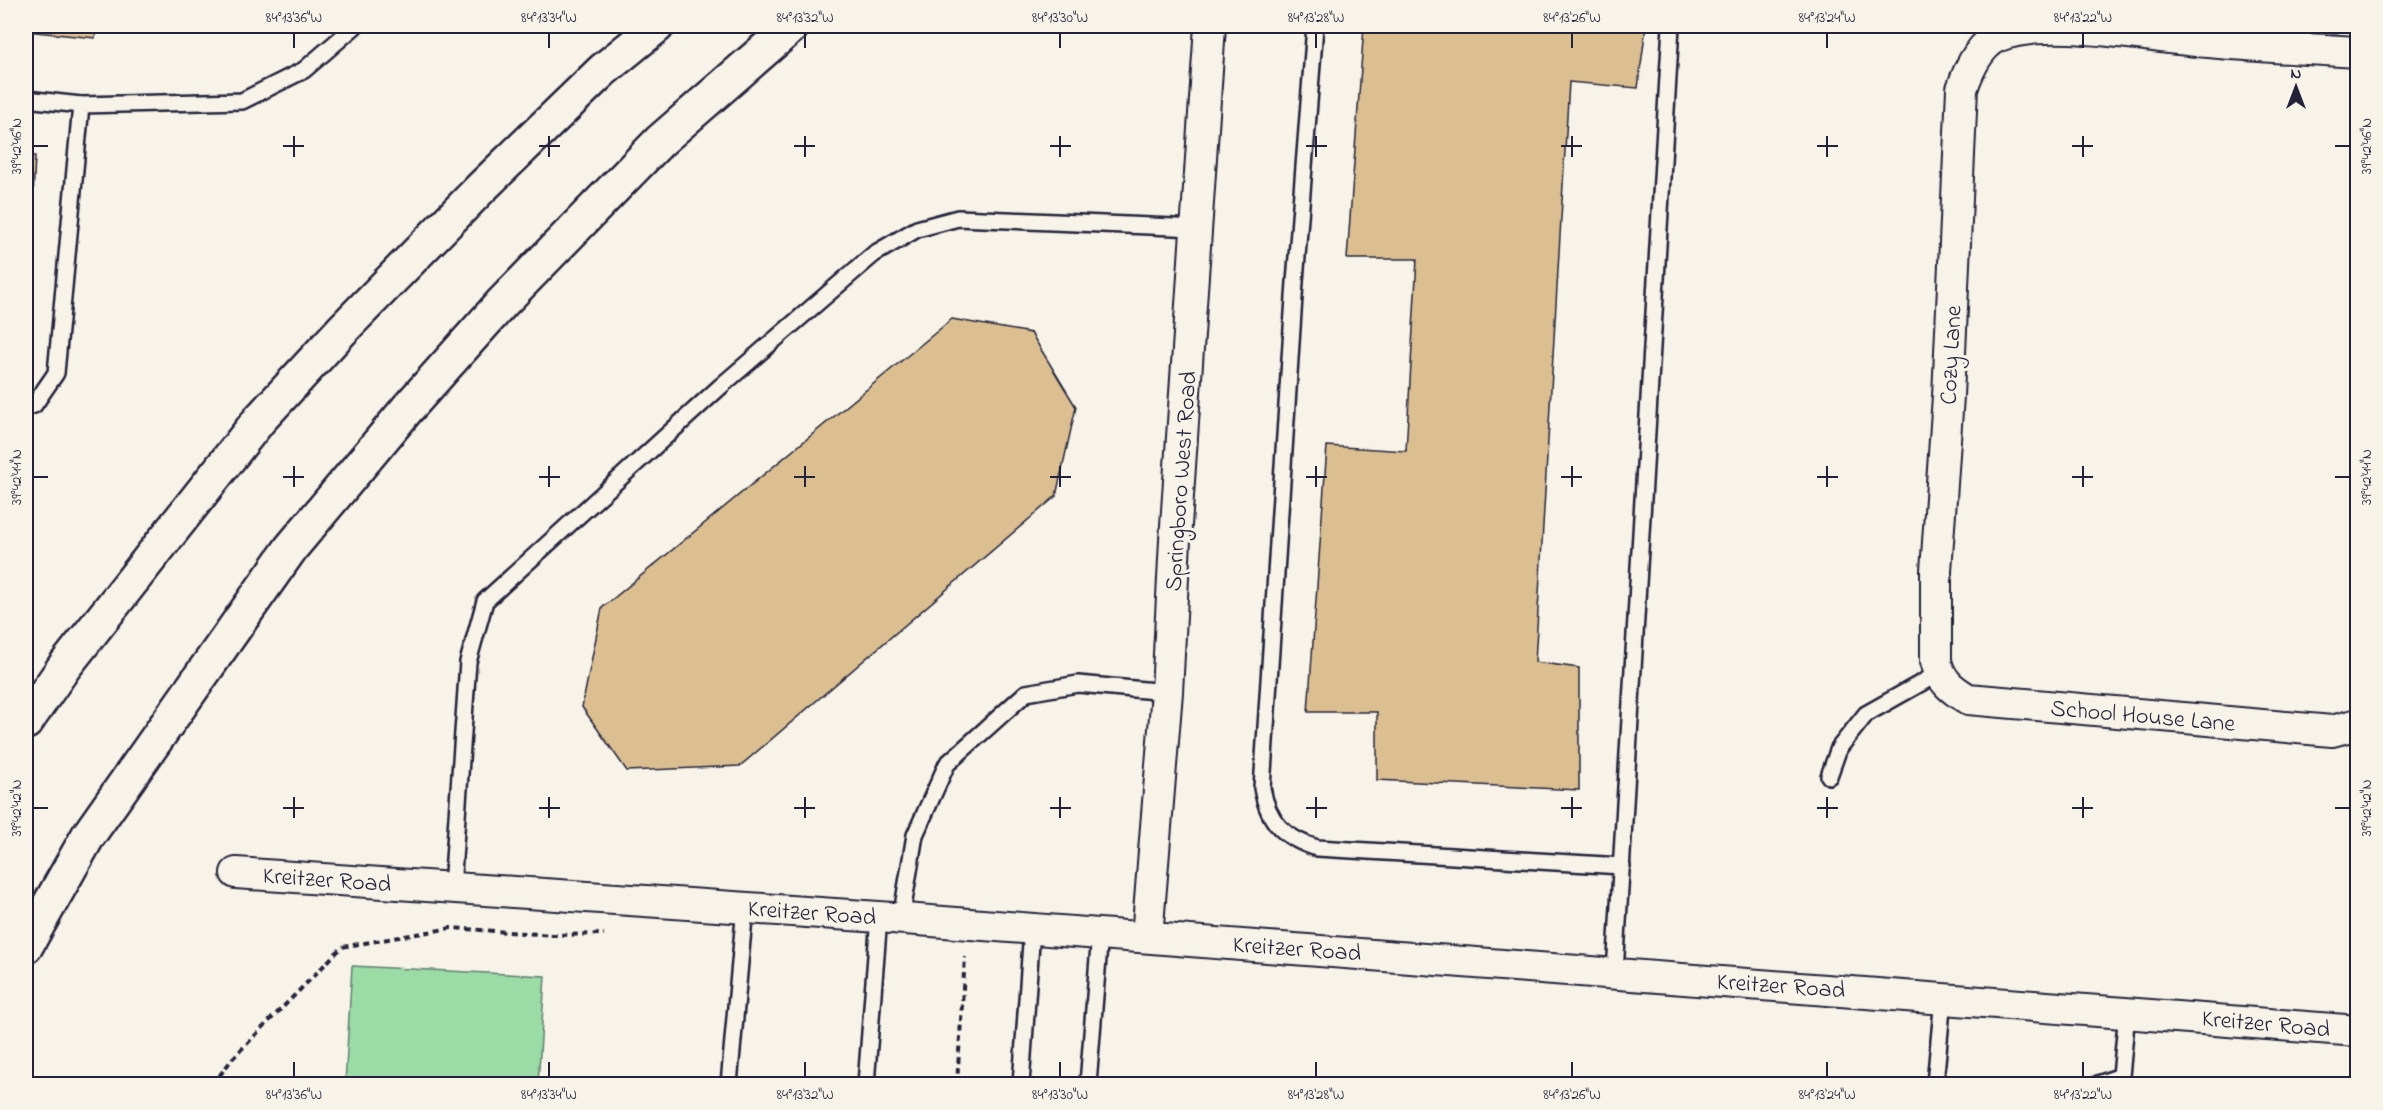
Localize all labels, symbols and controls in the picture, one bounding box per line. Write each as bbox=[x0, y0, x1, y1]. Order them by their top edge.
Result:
text: 84°13'36"W bbox=[266, 7, 322, 29]
text: 84°13'34"W bbox=[521, 7, 577, 29]
text: 84°13'32"W bbox=[776, 7, 834, 29]
text: 84°13'30"W bbox=[1032, 7, 1088, 29]
text: 84°13'28"W bbox=[1288, 7, 1344, 29]
text: 84°13'26"W bbox=[1543, 7, 1601, 29]
text: 84°13'24"W bbox=[1798, 7, 1856, 29]
text: 84°13'22"W bbox=[2054, 7, 2112, 29]
north arrow bbox=[2266, 57, 2326, 117]
text: N bbox=[2291, 62, 2302, 86]
text: 39°42'46"N bbox=[6, 118, 28, 174]
text: 39°42'46"N bbox=[2356, 118, 2378, 174]
street label: Cozy Lane bbox=[1932, 304, 1974, 406]
street label: Springboro West Road bbox=[1157, 369, 1208, 593]
text: 39°42'44"N bbox=[6, 449, 28, 505]
text: 39°42'44"N bbox=[2356, 449, 2378, 505]
street label: School House Lane bbox=[2049, 692, 2237, 743]
text: 39°42'42"N bbox=[6, 779, 28, 837]
text: 39°42'42"N bbox=[2356, 779, 2378, 837]
street label: Kreitzer Road bbox=[261, 860, 393, 903]
street label: Kreitzer Road bbox=[746, 893, 878, 936]
street label: Kreitzer Road bbox=[1231, 929, 1363, 972]
street label: Kreitzer Road bbox=[1715, 966, 1847, 1009]
street label: Kreitzer Road bbox=[2200, 1002, 2332, 1049]
text: 84°13'36"W bbox=[266, 1084, 322, 1106]
text: 84°13'34"W bbox=[521, 1084, 577, 1106]
text: 84°13'32"W bbox=[776, 1084, 834, 1106]
text: 84°13'30"W bbox=[1032, 1084, 1088, 1106]
text: 84°13'28"W bbox=[1288, 1084, 1344, 1106]
text: 84°13'26"W bbox=[1543, 1084, 1601, 1106]
text: 84°13'24"W bbox=[1798, 1084, 1856, 1106]
text: 84°13'22"W bbox=[2054, 1084, 2112, 1106]

